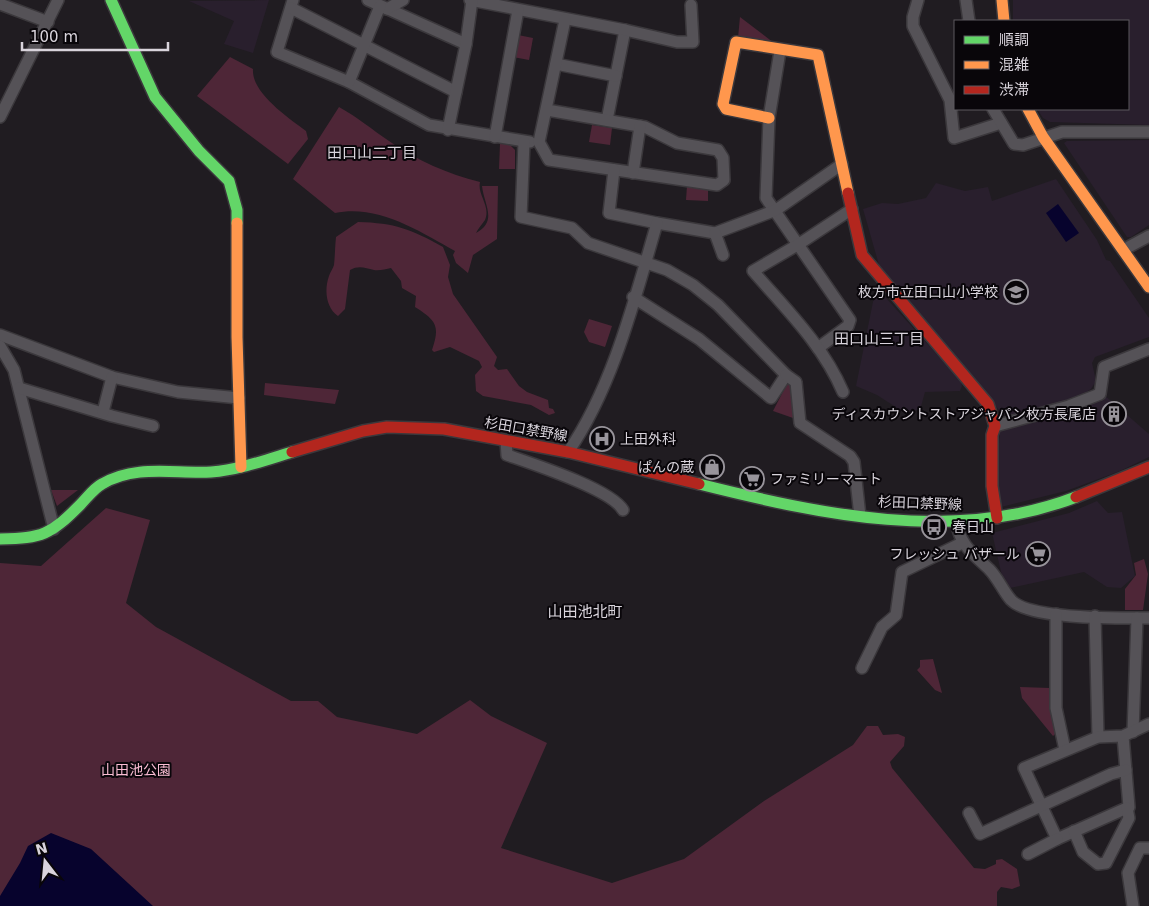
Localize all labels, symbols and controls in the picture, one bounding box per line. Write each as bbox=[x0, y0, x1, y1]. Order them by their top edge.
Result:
scale bar bbox=[22, 20, 169, 52]
legend bbox=[954, 20, 1129, 110]
text: 100 m bbox=[30, 28, 78, 46]
text: 順調 bbox=[999, 31, 1029, 49]
text: 混雑 bbox=[999, 56, 1029, 74]
text: 渋滞 bbox=[999, 81, 1029, 99]
district label: 田口山二丁目 bbox=[327, 144, 417, 162]
school or university icon: 枚方市立田口山小学校 bbox=[1003, 279, 1029, 305]
place label: 枚方市立田口山小学校 bbox=[858, 284, 998, 300]
district label: 田口山三丁目 bbox=[834, 330, 924, 348]
building icon: ディスカウントストアジャパン枚方長尾店 bbox=[1101, 401, 1127, 427]
place label: ディスカウントストアジャパン枚方長尾店 bbox=[832, 406, 1096, 422]
street label: 杉田口禁野線 bbox=[483, 414, 569, 444]
hospital icon: 上田外科 bbox=[589, 426, 615, 452]
place label: 上田外科 bbox=[620, 431, 676, 447]
shop icon: ぱんの蔵 bbox=[699, 454, 725, 480]
place label: ぱんの蔵 bbox=[638, 459, 694, 475]
supermarket icon: ファミリーマート bbox=[739, 466, 765, 492]
place label: ファミリーマート bbox=[770, 471, 882, 487]
street label: 杉田口禁野線 bbox=[878, 494, 962, 512]
bus stop icon: 春日山 bbox=[921, 514, 947, 540]
place label: 春日山 bbox=[952, 519, 994, 535]
supermarket icon: フレッシュ バザール bbox=[1025, 541, 1051, 567]
place label: フレッシュ バザール bbox=[890, 546, 1020, 562]
district label: 山田池北町 bbox=[547, 603, 623, 621]
park label: 山田池公園 bbox=[101, 762, 171, 778]
north arrow bbox=[20, 836, 70, 886]
text: N bbox=[34, 839, 49, 858]

